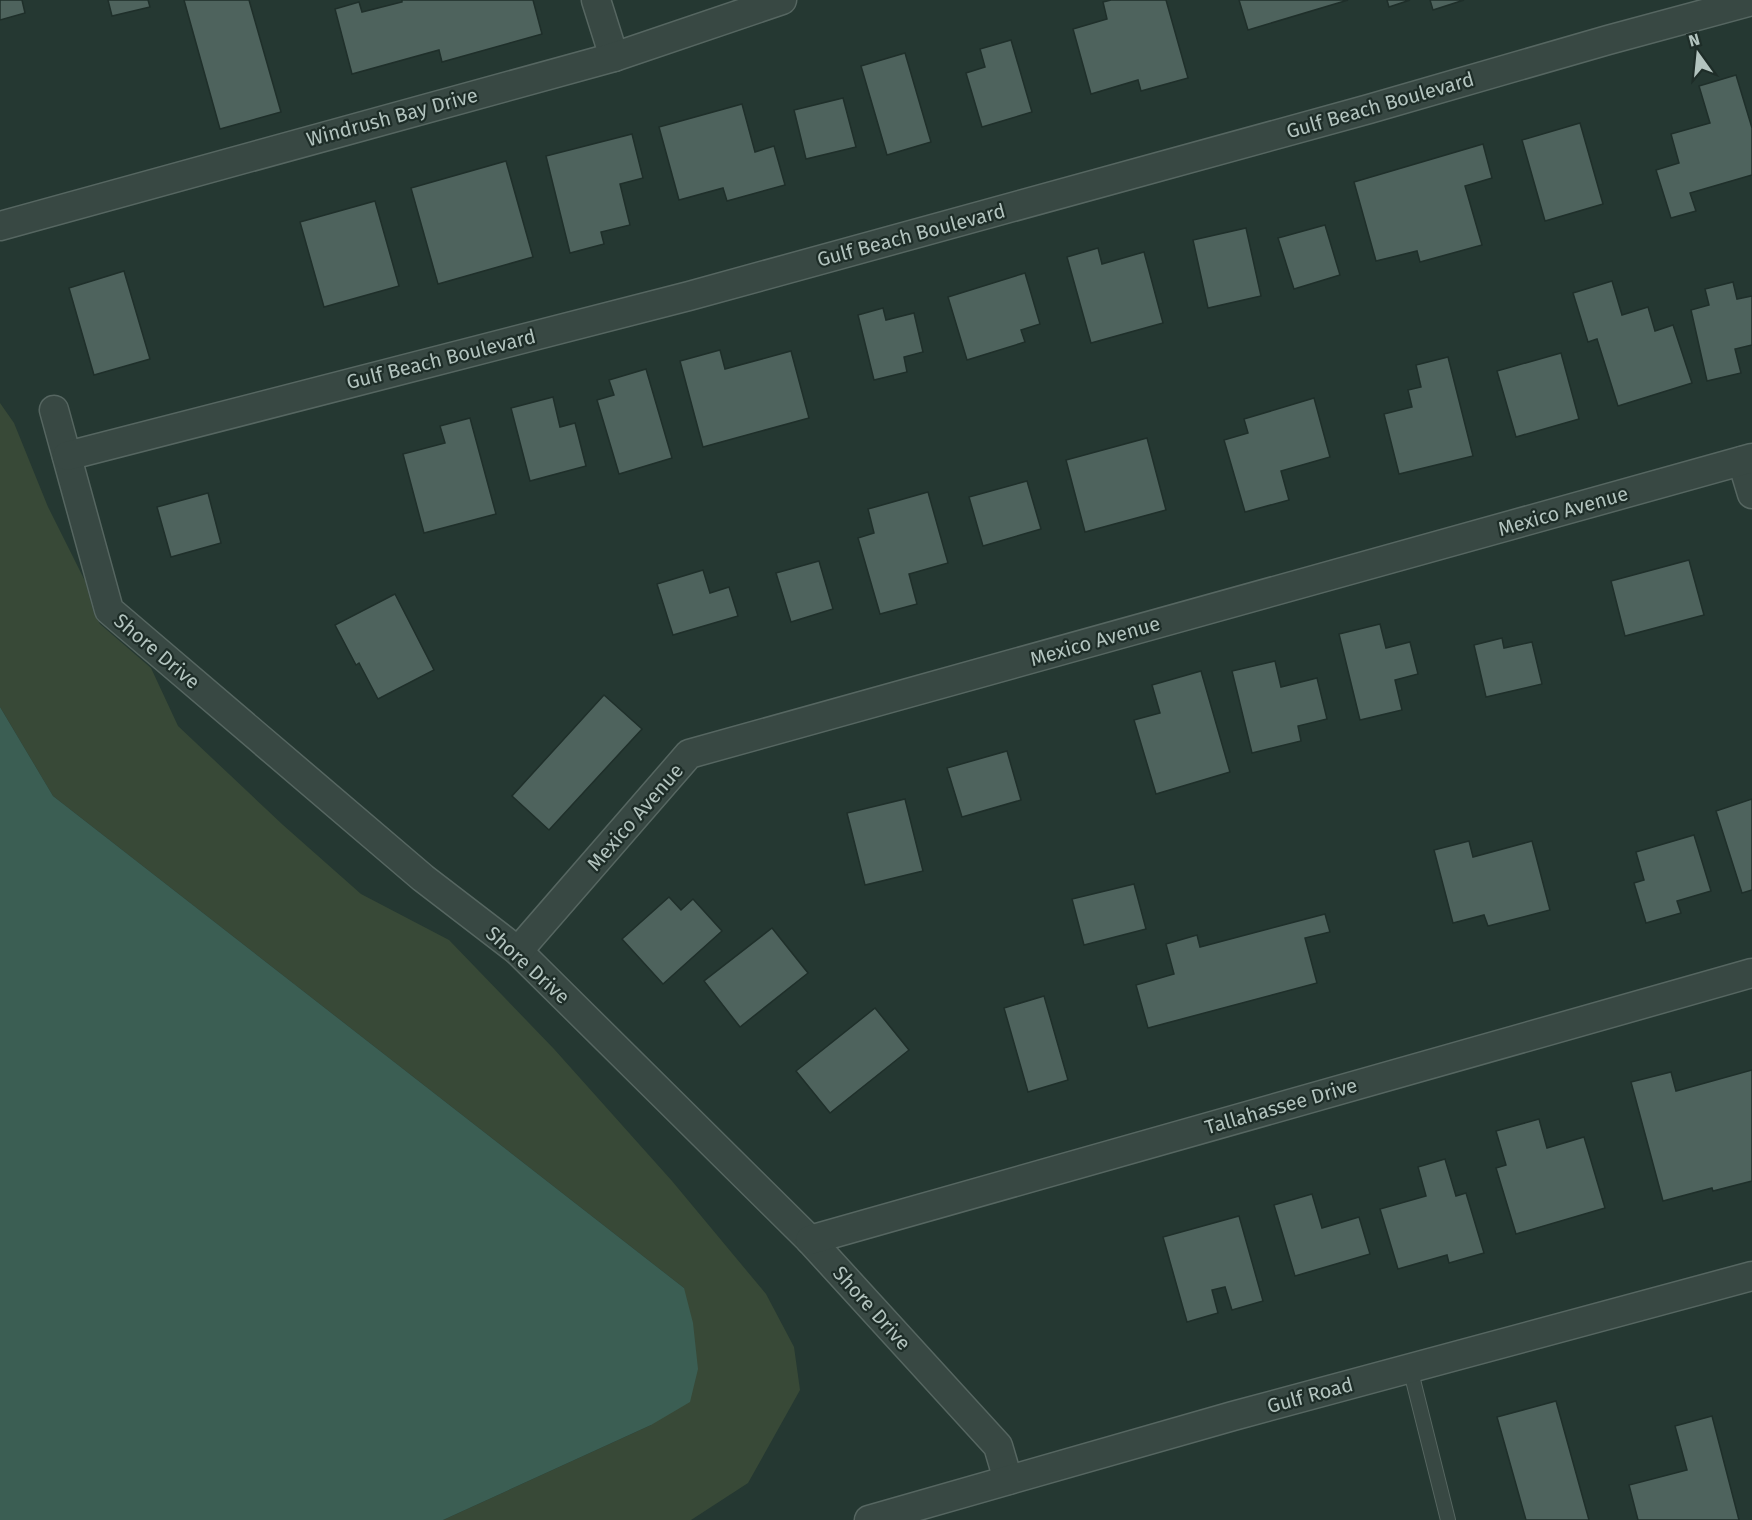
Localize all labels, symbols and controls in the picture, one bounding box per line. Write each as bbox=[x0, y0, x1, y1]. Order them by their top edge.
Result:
north arrow bbox=[1668, 24, 1728, 84]
text: N bbox=[1687, 29, 1702, 51]
street label: Gulf Beach Boulevard bbox=[1283, 67, 1477, 143]
street label: Windrush Bay Drive bbox=[304, 83, 480, 151]
street label: Gulf Beach Boulevard bbox=[814, 198, 1008, 272]
street label: Gulf Beach Boulevard bbox=[344, 324, 538, 394]
street label: Mexico Avenue bbox=[1495, 481, 1631, 541]
street label: Shore Drive bbox=[109, 608, 205, 694]
street label: Mexico Avenue bbox=[1027, 611, 1163, 671]
street label: Mexico Avenue bbox=[582, 759, 688, 875]
street label: Shore Drive bbox=[481, 921, 575, 1009]
street label: Tallahassee Drive bbox=[1202, 1073, 1360, 1139]
street label: Shore Drive bbox=[828, 1261, 916, 1355]
street label: Gulf Road bbox=[1264, 1372, 1356, 1418]

